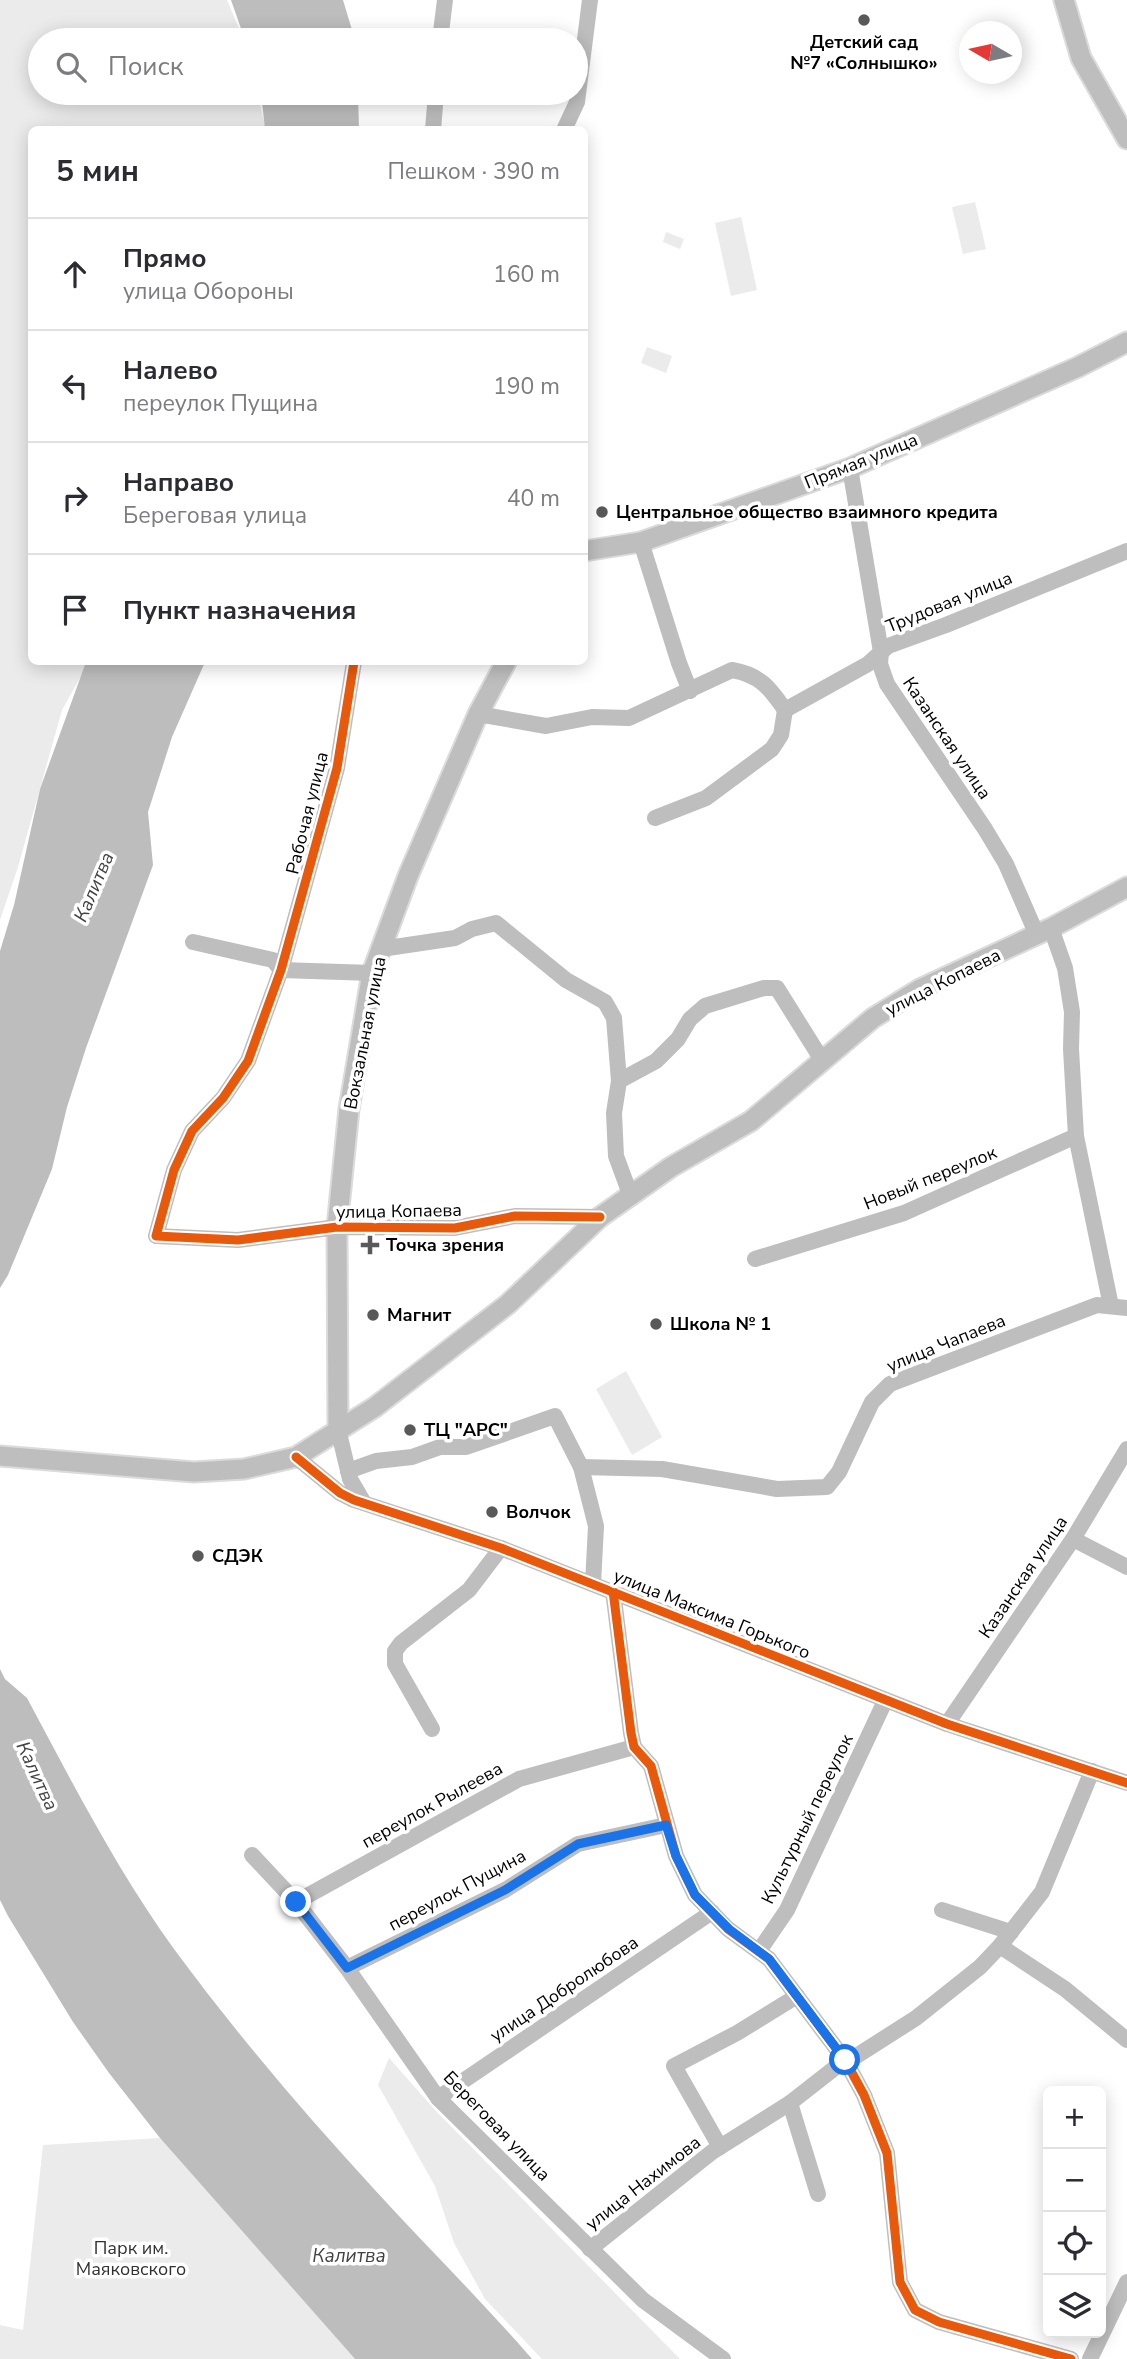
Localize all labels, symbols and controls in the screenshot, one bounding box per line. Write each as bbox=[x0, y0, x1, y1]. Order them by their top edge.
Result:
marker: Детский сад №7 «Солнышко» bbox=[856, 12, 872, 28]
north arrow bbox=[959, 21, 1022, 84]
search box bbox=[28, 28, 588, 105]
place label: Детский сад №7 «Солнышко» bbox=[790, 30, 938, 75]
icon: search bbox=[52, 48, 90, 86]
text: Поиск bbox=[108, 49, 184, 84]
text: 5 мин bbox=[56, 151, 139, 192]
text: Пешком · 390 m bbox=[387, 156, 560, 187]
text: Прямо bbox=[123, 241, 207, 276]
icon: ahead bbox=[56, 255, 94, 293]
text: 160 m bbox=[493, 259, 560, 290]
text: улица Обороны bbox=[123, 276, 294, 307]
text: Налево bbox=[123, 353, 218, 388]
icon: left bbox=[56, 367, 94, 405]
text: 190 m bbox=[493, 371, 560, 402]
text: переулок Пущина bbox=[123, 388, 318, 419]
street label: Прямая улица bbox=[801, 427, 921, 495]
text: Направо bbox=[123, 465, 234, 500]
icon: right bbox=[56, 479, 94, 517]
text: 40 m bbox=[507, 483, 560, 514]
text: Береговая улица bbox=[123, 500, 307, 531]
place label: Центральное общество взаимного кредита bbox=[616, 500, 998, 524]
marker: Центральное общество взаимного кредита bbox=[594, 504, 610, 520]
street label: Трудовая улица bbox=[882, 566, 1016, 638]
icon: arrive bbox=[56, 591, 94, 629]
text: Пункт назначения bbox=[123, 593, 356, 628]
street label: Казанская улица bbox=[897, 672, 997, 804]
street label: Рабочая улица bbox=[280, 749, 334, 877]
water label: Калитва bbox=[68, 848, 120, 926]
street label: улица Копаева bbox=[881, 943, 1005, 1021]
street label: Вокзальная улица bbox=[338, 954, 392, 1112]
street label: Новый переулок bbox=[860, 1140, 1001, 1216]
street label: улица Копаева bbox=[336, 1198, 462, 1224]
place label: Точка зрения bbox=[386, 1233, 504, 1257]
marker: Точка зрения bbox=[360, 1235, 380, 1255]
place label: Магнит bbox=[387, 1303, 452, 1327]
marker: Магнит bbox=[365, 1307, 381, 1323]
street label: улица Чапаева bbox=[883, 1308, 1009, 1378]
place label: Школа № 1 bbox=[670, 1312, 771, 1336]
marker: Школа № 1 bbox=[648, 1316, 664, 1332]
place label: ТЦ "АРС" bbox=[424, 1418, 508, 1442]
marker: ТЦ "АРС" bbox=[402, 1422, 418, 1438]
place label: Волчок bbox=[506, 1500, 572, 1524]
marker: Волчок bbox=[484, 1504, 500, 1520]
street label: Казанская улица bbox=[973, 1511, 1073, 1643]
place label: СДЭК bbox=[212, 1544, 264, 1568]
marker: СДЭК bbox=[190, 1548, 206, 1564]
street label: улица Максима Горького bbox=[610, 1563, 814, 1665]
street label: Культурный переулок bbox=[755, 1730, 859, 1908]
water label: Калитва bbox=[10, 1737, 64, 1815]
street label: переулок Рылеева bbox=[357, 1756, 507, 1854]
street label: переулок Пущина bbox=[384, 1844, 530, 1936]
route end bbox=[280, 1886, 311, 1917]
street label: улица Добролюбова bbox=[485, 1930, 643, 2048]
route start bbox=[829, 2044, 860, 2075]
street label: Береговая улица bbox=[438, 2066, 556, 2186]
map controls bbox=[1043, 2086, 1106, 2338]
button: + bbox=[1043, 2086, 1106, 2149]
street label: улица Нахимова bbox=[580, 2130, 706, 2236]
button: − bbox=[1043, 2149, 1106, 2212]
button: locate bbox=[1043, 2212, 1106, 2275]
park label: Парк им. Маяковского bbox=[76, 2236, 186, 2281]
water label: Калитва bbox=[312, 2243, 386, 2269]
button: layers bbox=[1043, 2275, 1106, 2338]

